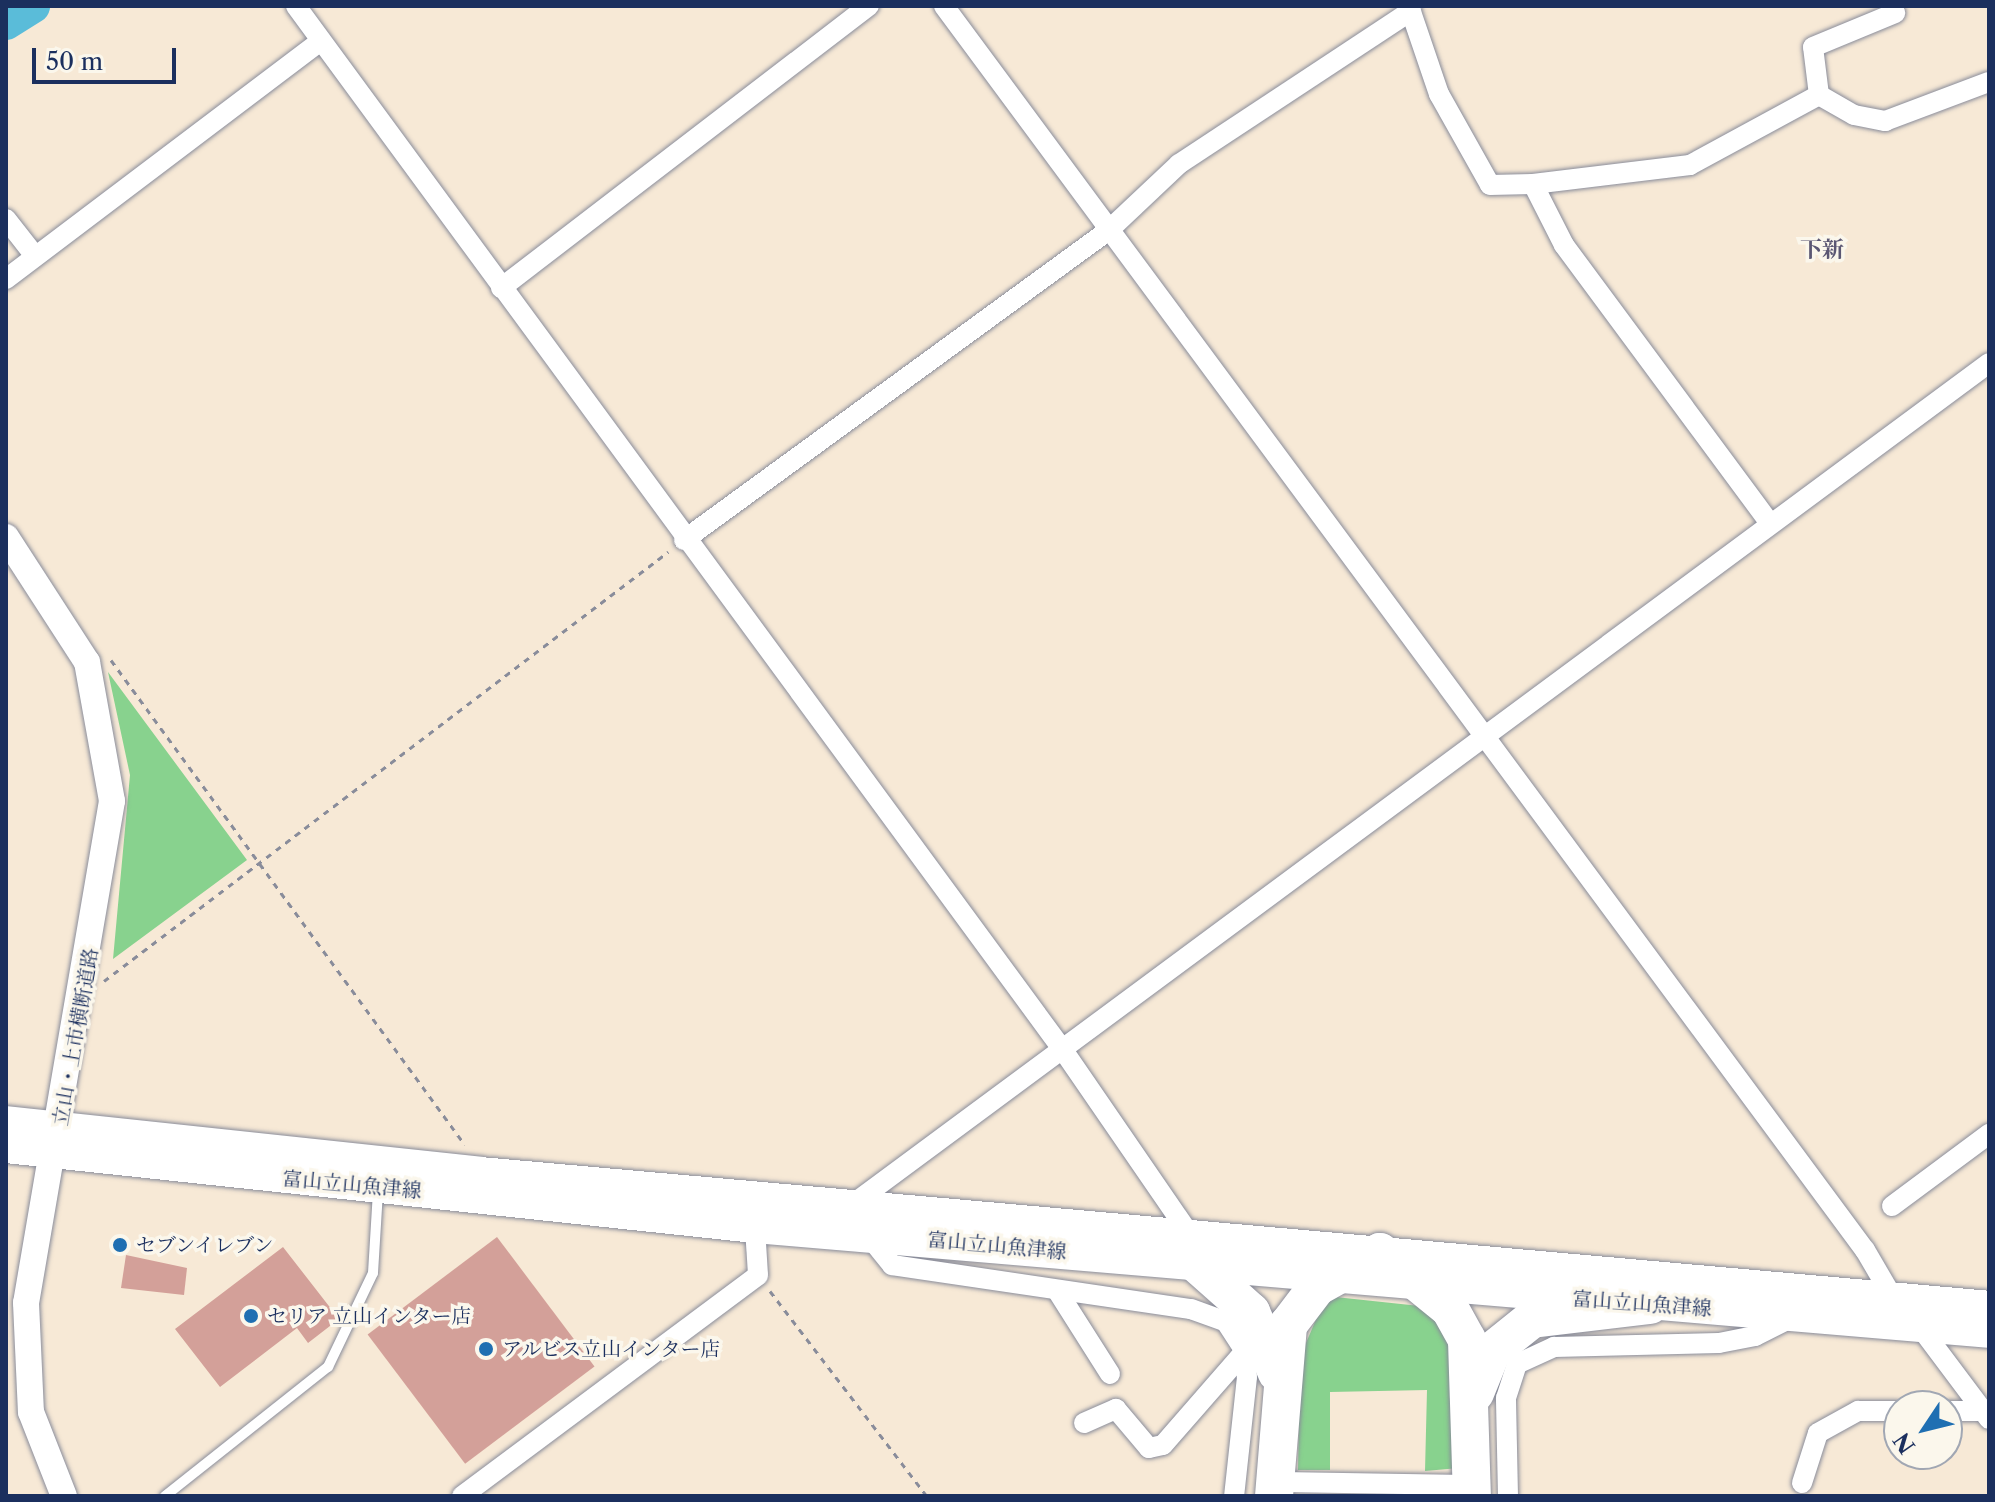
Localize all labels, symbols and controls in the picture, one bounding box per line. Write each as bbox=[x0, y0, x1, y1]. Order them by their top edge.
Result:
scale bar bbox=[36, 32, 180, 82]
text: 50 m bbox=[46, 47, 103, 76]
district label: 下新 bbox=[1800, 237, 1844, 263]
street label: 立山・上市横断道路 bbox=[49, 946, 103, 1128]
street label: 富山立山魚津線 bbox=[281, 1167, 423, 1203]
street label: 富山立山魚津線 bbox=[926, 1228, 1068, 1264]
place label: セブンイレブン bbox=[136, 1233, 276, 1257]
marker: セブンイレブン bbox=[111, 1236, 129, 1254]
street label: 富山立山魚津線 bbox=[1571, 1287, 1713, 1321]
place label: セリア 立山インター店 bbox=[267, 1304, 472, 1328]
marker: セリア 立山インター店 bbox=[242, 1307, 260, 1325]
place label: アルビス立山インター店 bbox=[502, 1337, 722, 1361]
marker: アルビス立山インター店 bbox=[477, 1340, 495, 1358]
north arrow bbox=[1883, 1390, 1963, 1470]
text: N bbox=[1888, 1427, 1921, 1458]

